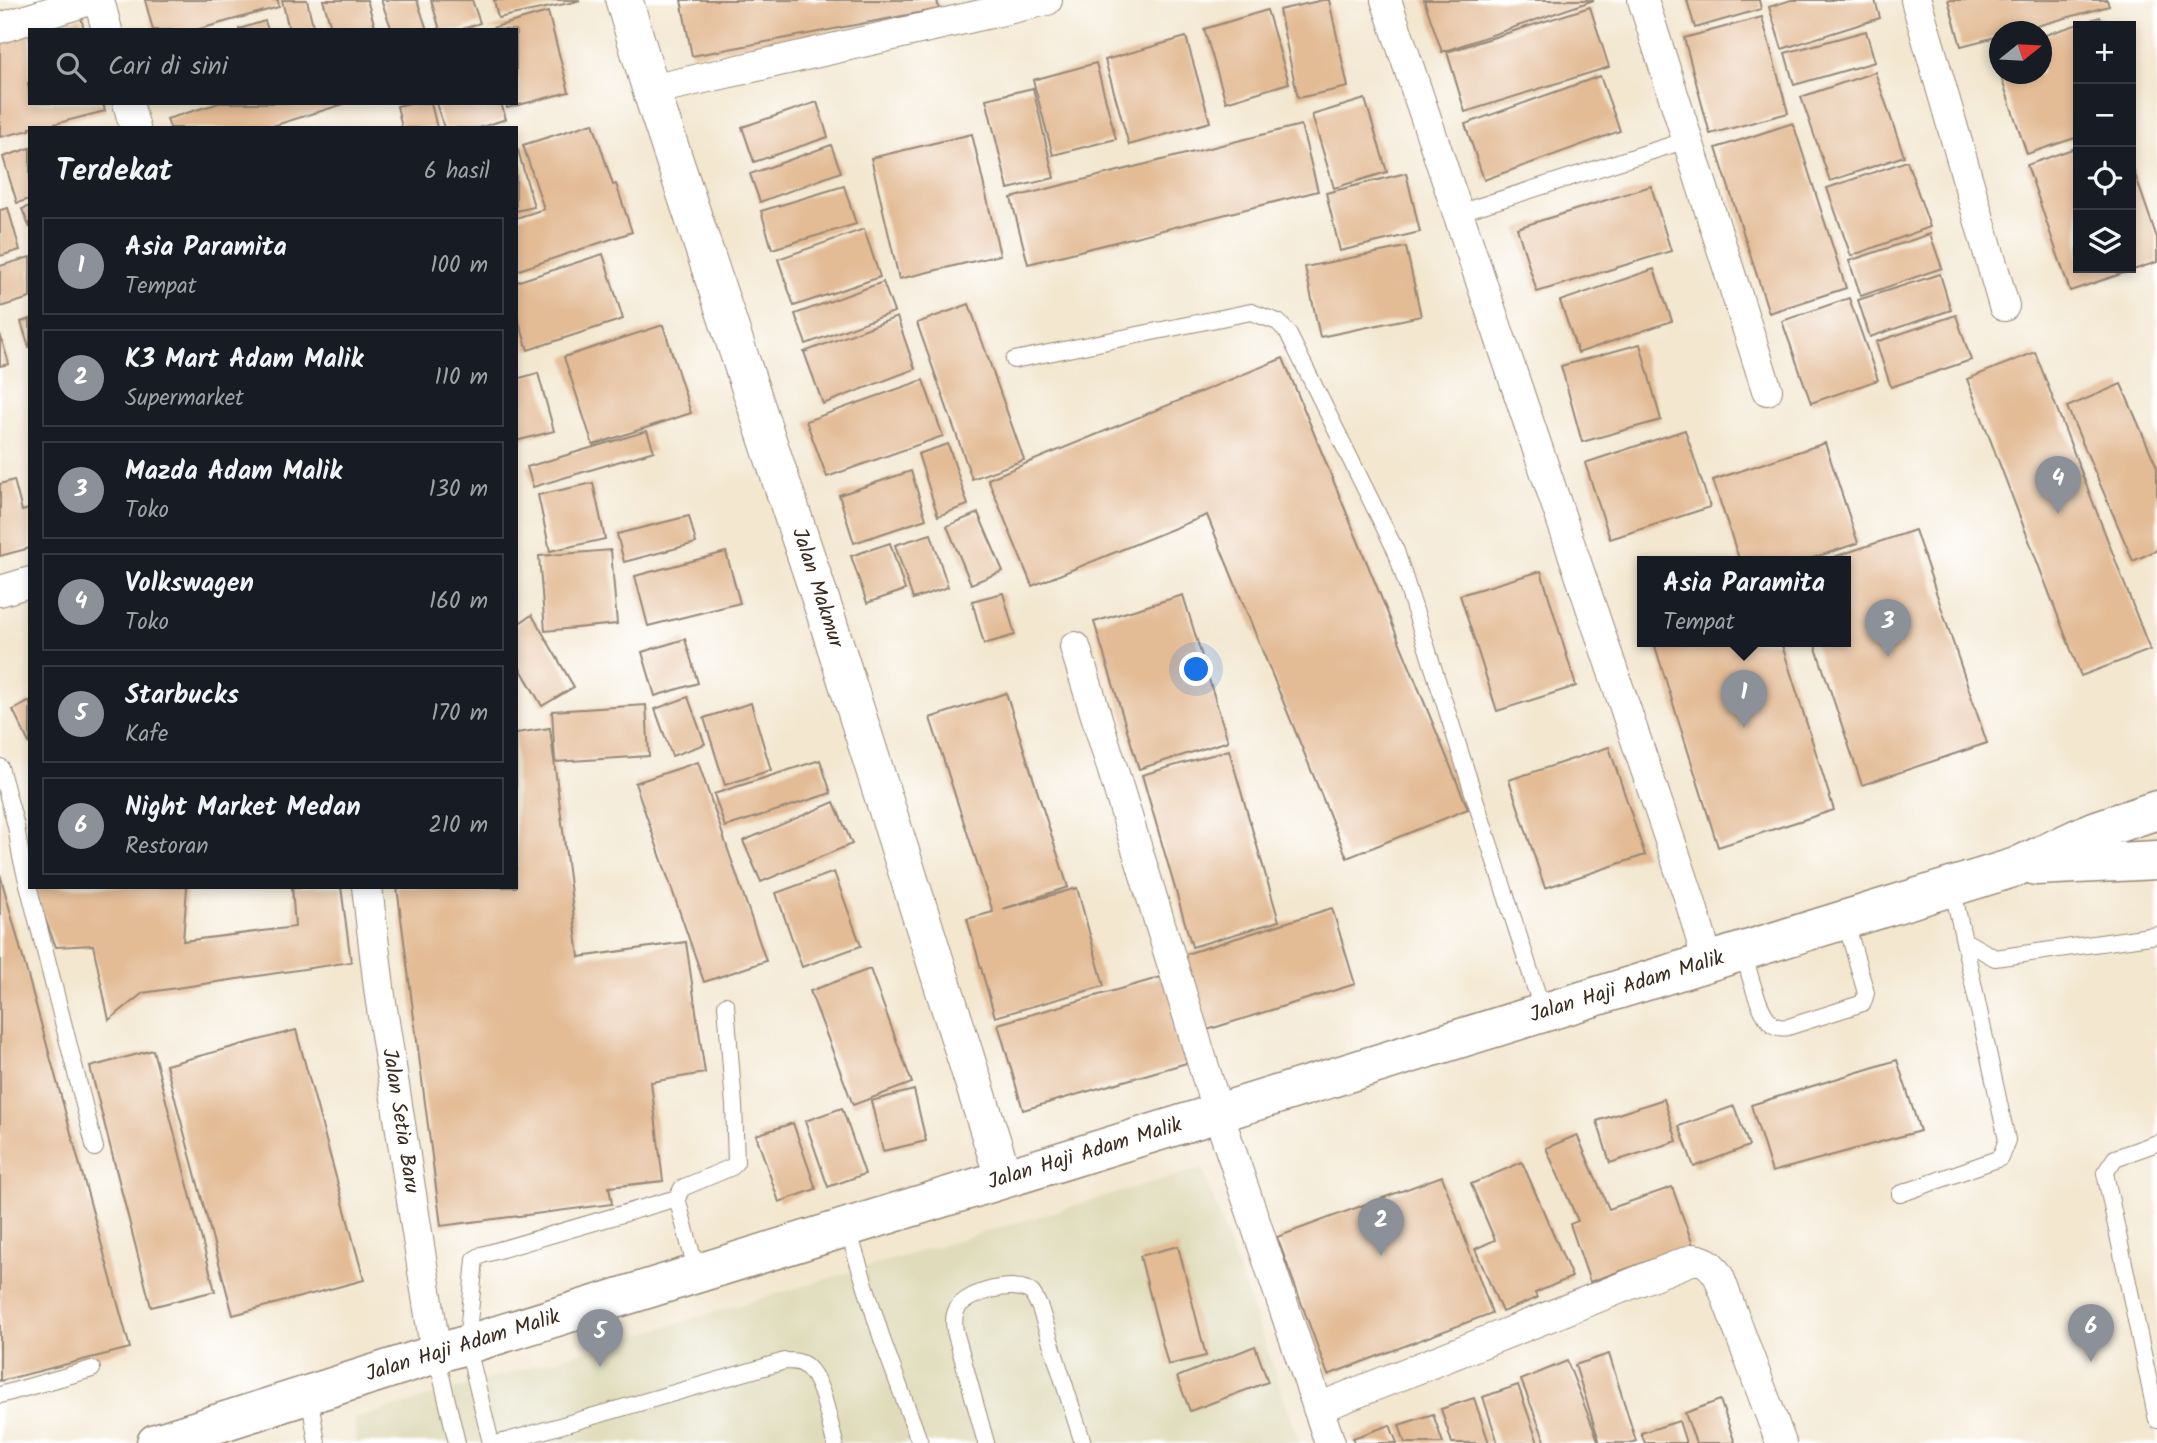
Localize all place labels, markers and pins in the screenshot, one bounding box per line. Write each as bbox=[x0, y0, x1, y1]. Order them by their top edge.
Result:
pin: 4 bbox=[2035, 456, 2081, 514]
pin: 3 bbox=[1865, 599, 1911, 657]
pin: 1 bbox=[1721, 670, 1767, 728]
pin: 2 bbox=[1358, 1198, 1404, 1256]
pin: 6 bbox=[2068, 1304, 2114, 1362]
pin: 5 bbox=[577, 1309, 623, 1367]

